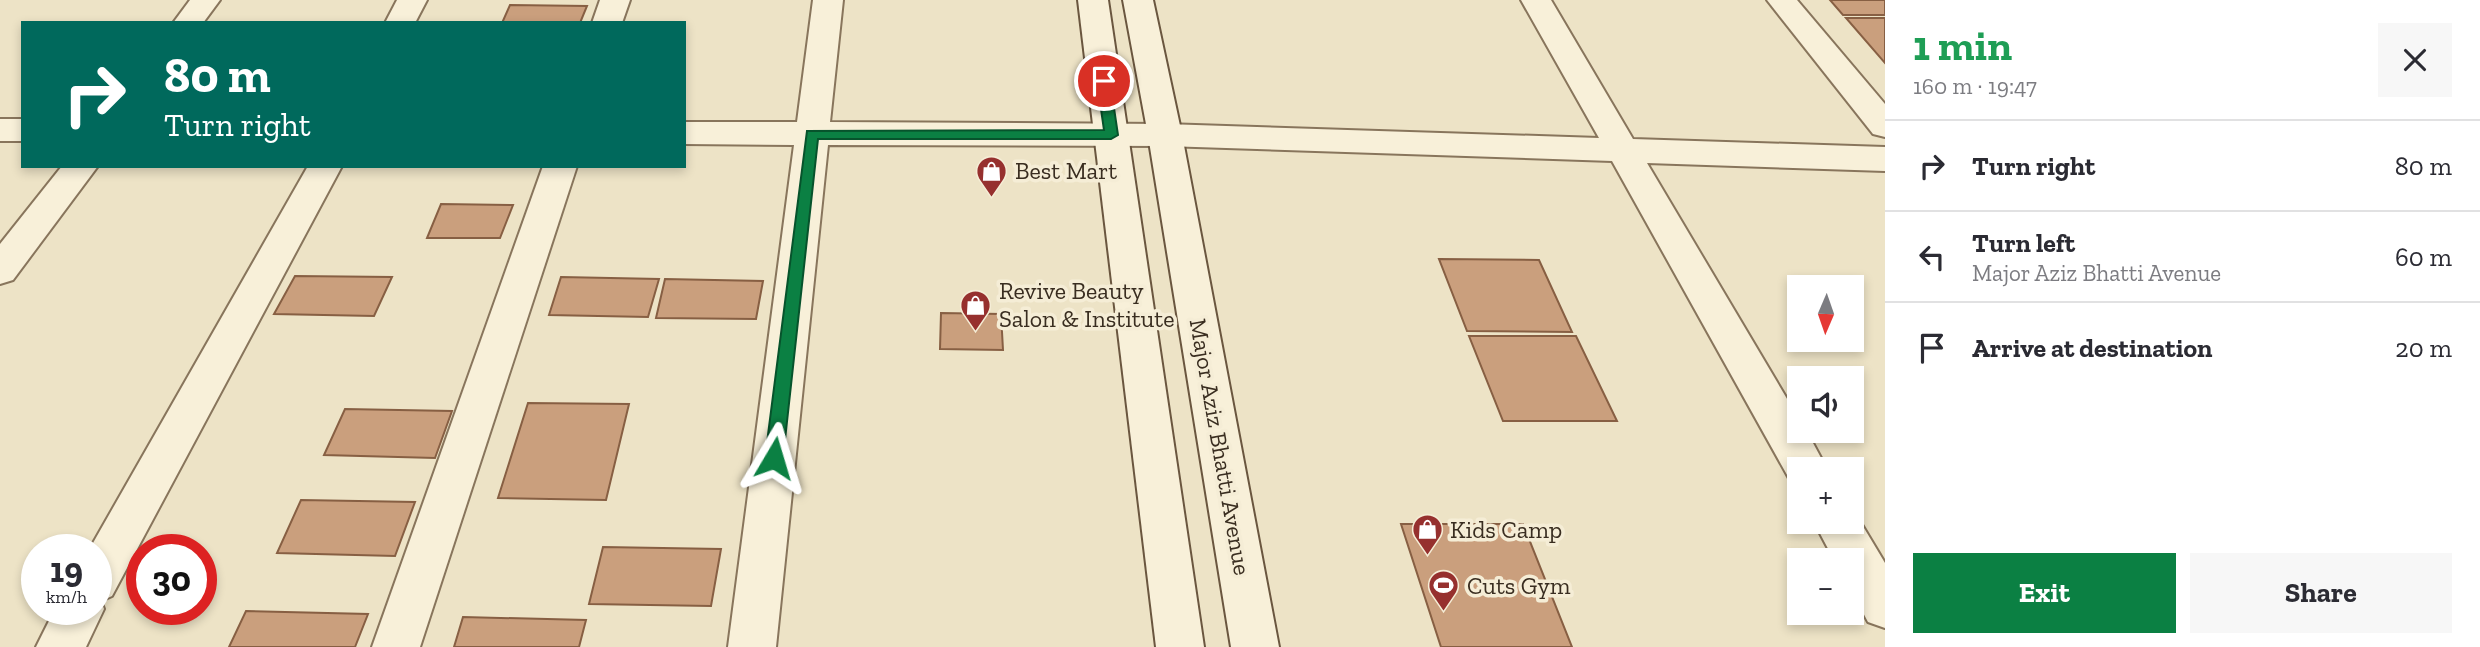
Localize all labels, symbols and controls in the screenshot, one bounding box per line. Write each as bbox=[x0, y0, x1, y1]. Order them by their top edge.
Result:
text: 1 min bbox=[1913, 20, 2012, 71]
button: close bbox=[2378, 23, 2452, 97]
text: 80 m bbox=[164, 46, 271, 105]
icon: right bbox=[49, 49, 140, 140]
pin bbox=[1074, 51, 1134, 111]
icon: arrive bbox=[1085, 62, 1123, 100]
text: 160 m · 19:47 bbox=[1913, 72, 2037, 100]
text: Turn right bbox=[164, 106, 311, 144]
icon: right bbox=[1913, 147, 1951, 185]
text: Turn right bbox=[1972, 150, 2095, 182]
text: 80 m bbox=[2395, 150, 2452, 182]
shop icon: Best Mart bbox=[975, 154, 1009, 198]
place label: Best Mart bbox=[1015, 156, 1117, 185]
text: Turn left bbox=[1972, 227, 2075, 259]
icon: left bbox=[1913, 238, 1951, 276]
text: 60 m bbox=[2395, 241, 2452, 273]
text: Major Aziz Bhatti Avenue bbox=[1972, 259, 2221, 287]
north arrow bbox=[1787, 275, 1864, 352]
map controls bbox=[1787, 275, 1864, 625]
place label: Revive Beauty Salon & Institute bbox=[999, 276, 1174, 333]
shop icon: Revive Beauty Salon & Institute bbox=[959, 288, 993, 332]
street label: Major Aziz Bhatti Avenue bbox=[1184, 316, 1257, 577]
icon: arrive bbox=[1913, 329, 1951, 367]
text: Arrive at destination bbox=[1972, 332, 2212, 364]
text: 20 m bbox=[2395, 332, 2452, 364]
button: sound bbox=[1787, 366, 1864, 443]
position arrow bbox=[737, 421, 811, 495]
button: + bbox=[1787, 457, 1864, 534]
shop icon: Kids Camp bbox=[1410, 513, 1444, 557]
place label: Kids Camp bbox=[1450, 515, 1562, 544]
speed limit sign: 30 bbox=[126, 534, 217, 625]
button: − bbox=[1787, 548, 1864, 625]
text: 19 bbox=[50, 549, 83, 591]
button: Exit bbox=[1913, 553, 2176, 633]
button: Share bbox=[2190, 553, 2452, 633]
sports icon: Cuts Gym bbox=[1427, 569, 1461, 613]
place label: Cuts Gym bbox=[1467, 571, 1571, 600]
text: km/h bbox=[46, 586, 87, 608]

